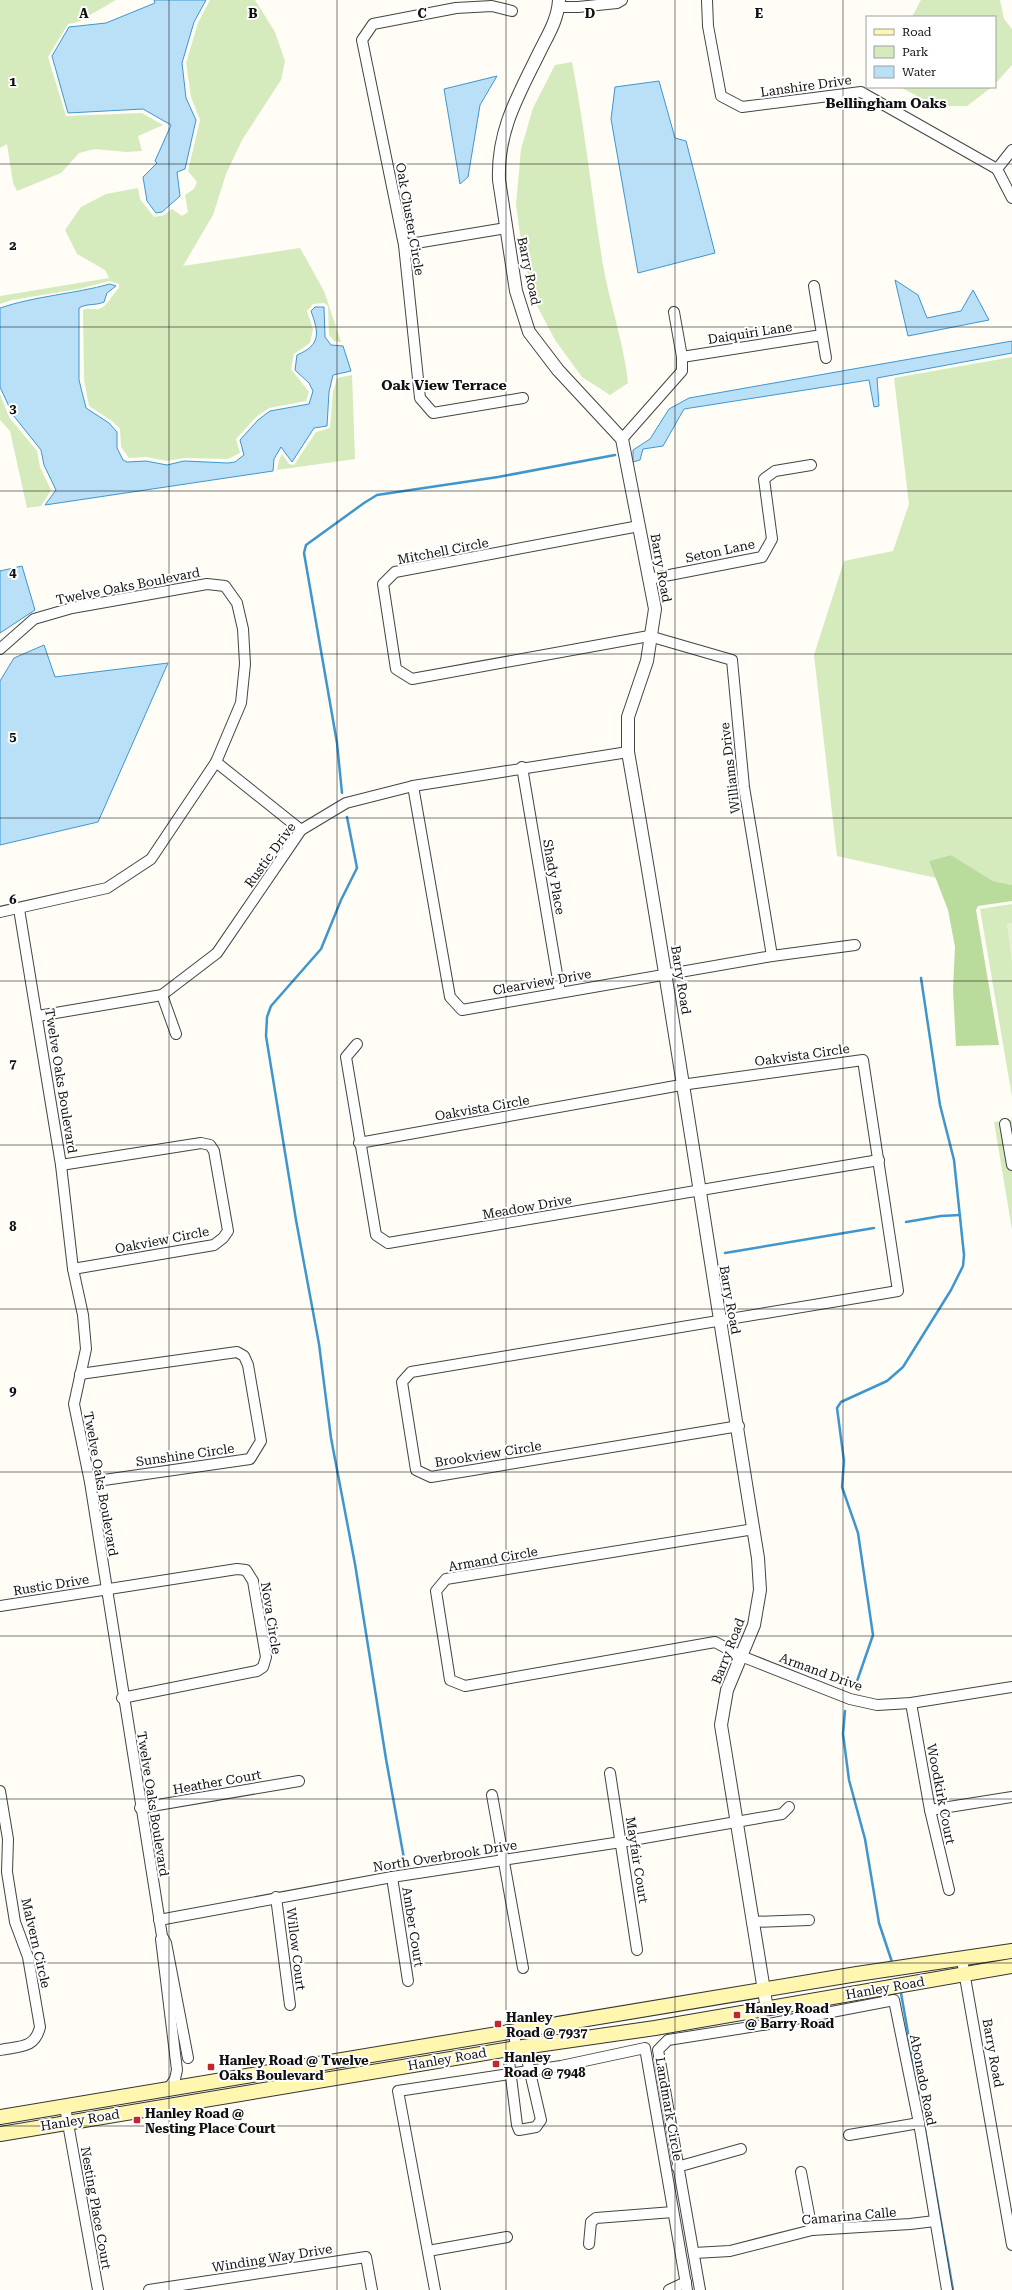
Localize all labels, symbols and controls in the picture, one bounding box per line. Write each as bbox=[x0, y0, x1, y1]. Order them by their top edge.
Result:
text: A bbox=[79, 6, 89, 21]
text: B bbox=[248, 6, 258, 21]
text: C bbox=[417, 6, 427, 21]
text: D bbox=[585, 6, 595, 21]
text: E bbox=[755, 6, 763, 21]
legend bbox=[866, 16, 996, 88]
text: Road bbox=[902, 25, 932, 39]
text: Park bbox=[902, 45, 929, 59]
text: Water bbox=[902, 65, 936, 79]
street label: Lanshire Drive bbox=[759, 72, 853, 100]
text: 1 bbox=[9, 74, 17, 89]
district label: Bellingham Oaks bbox=[825, 95, 947, 111]
street label: Oak Cluster Circle bbox=[393, 161, 427, 277]
street label: Barry Road bbox=[514, 235, 544, 307]
text: 2 bbox=[9, 238, 17, 253]
street label: Daiquiri Lane bbox=[707, 319, 793, 347]
district label: Oak View Terrace bbox=[381, 377, 507, 393]
text: 3 bbox=[9, 401, 17, 416]
street label: Barry Road bbox=[648, 532, 675, 604]
street label: Mitchell Circle bbox=[396, 535, 490, 567]
street label: Seton Lane bbox=[684, 536, 756, 566]
text: 4 bbox=[9, 565, 17, 580]
street label: Twelve Oaks Boulevard bbox=[55, 565, 202, 607]
street label: Williams Drive bbox=[717, 722, 743, 814]
text: 5 bbox=[9, 729, 17, 744]
street label: Rustic Drive bbox=[241, 820, 299, 890]
street label: Shady Place bbox=[540, 838, 568, 916]
text: 6 bbox=[9, 892, 17, 907]
street label: Barry Road bbox=[668, 944, 694, 1016]
street label: Clearview Drive bbox=[492, 966, 592, 998]
street label: Twelve Oaks Boulevard bbox=[42, 1007, 80, 1155]
street label: Oakvista Circle bbox=[754, 1041, 850, 1069]
text: 7 bbox=[9, 1056, 17, 1071]
street label: Oakvista Circle bbox=[434, 1092, 530, 1124]
street label: Meadow Drive bbox=[481, 1192, 573, 1222]
text: 8 bbox=[9, 1219, 17, 1234]
street label: Oakview Circle bbox=[114, 1224, 210, 1256]
street label: Barry Road bbox=[717, 1264, 744, 1336]
text: 9 bbox=[9, 1383, 17, 1398]
street label: Twelve Oaks Boulevard bbox=[81, 1411, 121, 1558]
street label: Brookview Circle bbox=[434, 1438, 542, 1470]
street label: Sunshine Circle bbox=[135, 1441, 235, 1469]
street label: Armand Circle bbox=[447, 1544, 539, 1574]
street label: Rustic Drive bbox=[12, 1572, 90, 1598]
street label: Nova Circle bbox=[258, 1581, 284, 1655]
street label: Barry Road bbox=[709, 1615, 748, 1686]
street label: Armand Drive bbox=[777, 1650, 865, 1694]
street label: Twelve Oaks Boulevard bbox=[134, 1730, 172, 1878]
street label: Woodkirk Court bbox=[924, 1742, 958, 1846]
street label: Heather Court bbox=[172, 1767, 263, 1797]
street label: Mayfair Court bbox=[623, 1816, 651, 1904]
street label: North Overbrook Drive bbox=[372, 1837, 518, 1875]
street label: Amber Court bbox=[399, 1886, 427, 1968]
street label: Malvern Circle bbox=[18, 1896, 54, 1990]
street label: Willow Court bbox=[283, 1907, 309, 1991]
street label: Hanley Road bbox=[844, 1974, 926, 2002]
place label: Hanley Road @ Barry Road bbox=[745, 2001, 835, 2031]
place label: Hanley Road @ 7937 bbox=[506, 2010, 588, 2040]
marker: Hanley Road @ Barry Road bbox=[732, 2010, 742, 2020]
street label: Barry Road bbox=[980, 2017, 1007, 2089]
marker: Hanley Road @ 7937 bbox=[493, 2019, 503, 2029]
street label: Abonado Road bbox=[907, 2033, 939, 2127]
street label: Hanley Road bbox=[406, 2045, 488, 2073]
place label: Hanley Road @ 7948 bbox=[504, 2050, 586, 2080]
place label: Hanley Road @ Twelve Oaks Boulevard bbox=[219, 2053, 369, 2083]
street label: Landmark Circle bbox=[653, 2056, 685, 2162]
marker: Hanley Road @ 7948 bbox=[491, 2059, 501, 2069]
marker: Hanley Road @ Twelve Oaks Boulevard bbox=[206, 2062, 216, 2072]
street label: Hanley Road bbox=[39, 2106, 121, 2134]
place label: Hanley Road @ Nesting Place Court bbox=[145, 2106, 276, 2136]
marker: Hanley Road @ Nesting Place Court bbox=[132, 2115, 142, 2125]
street label: Nesting Place Court bbox=[78, 2145, 114, 2271]
street label: Camarina Calle bbox=[801, 2204, 897, 2228]
street label: Winding Way Drive bbox=[211, 2241, 333, 2275]

